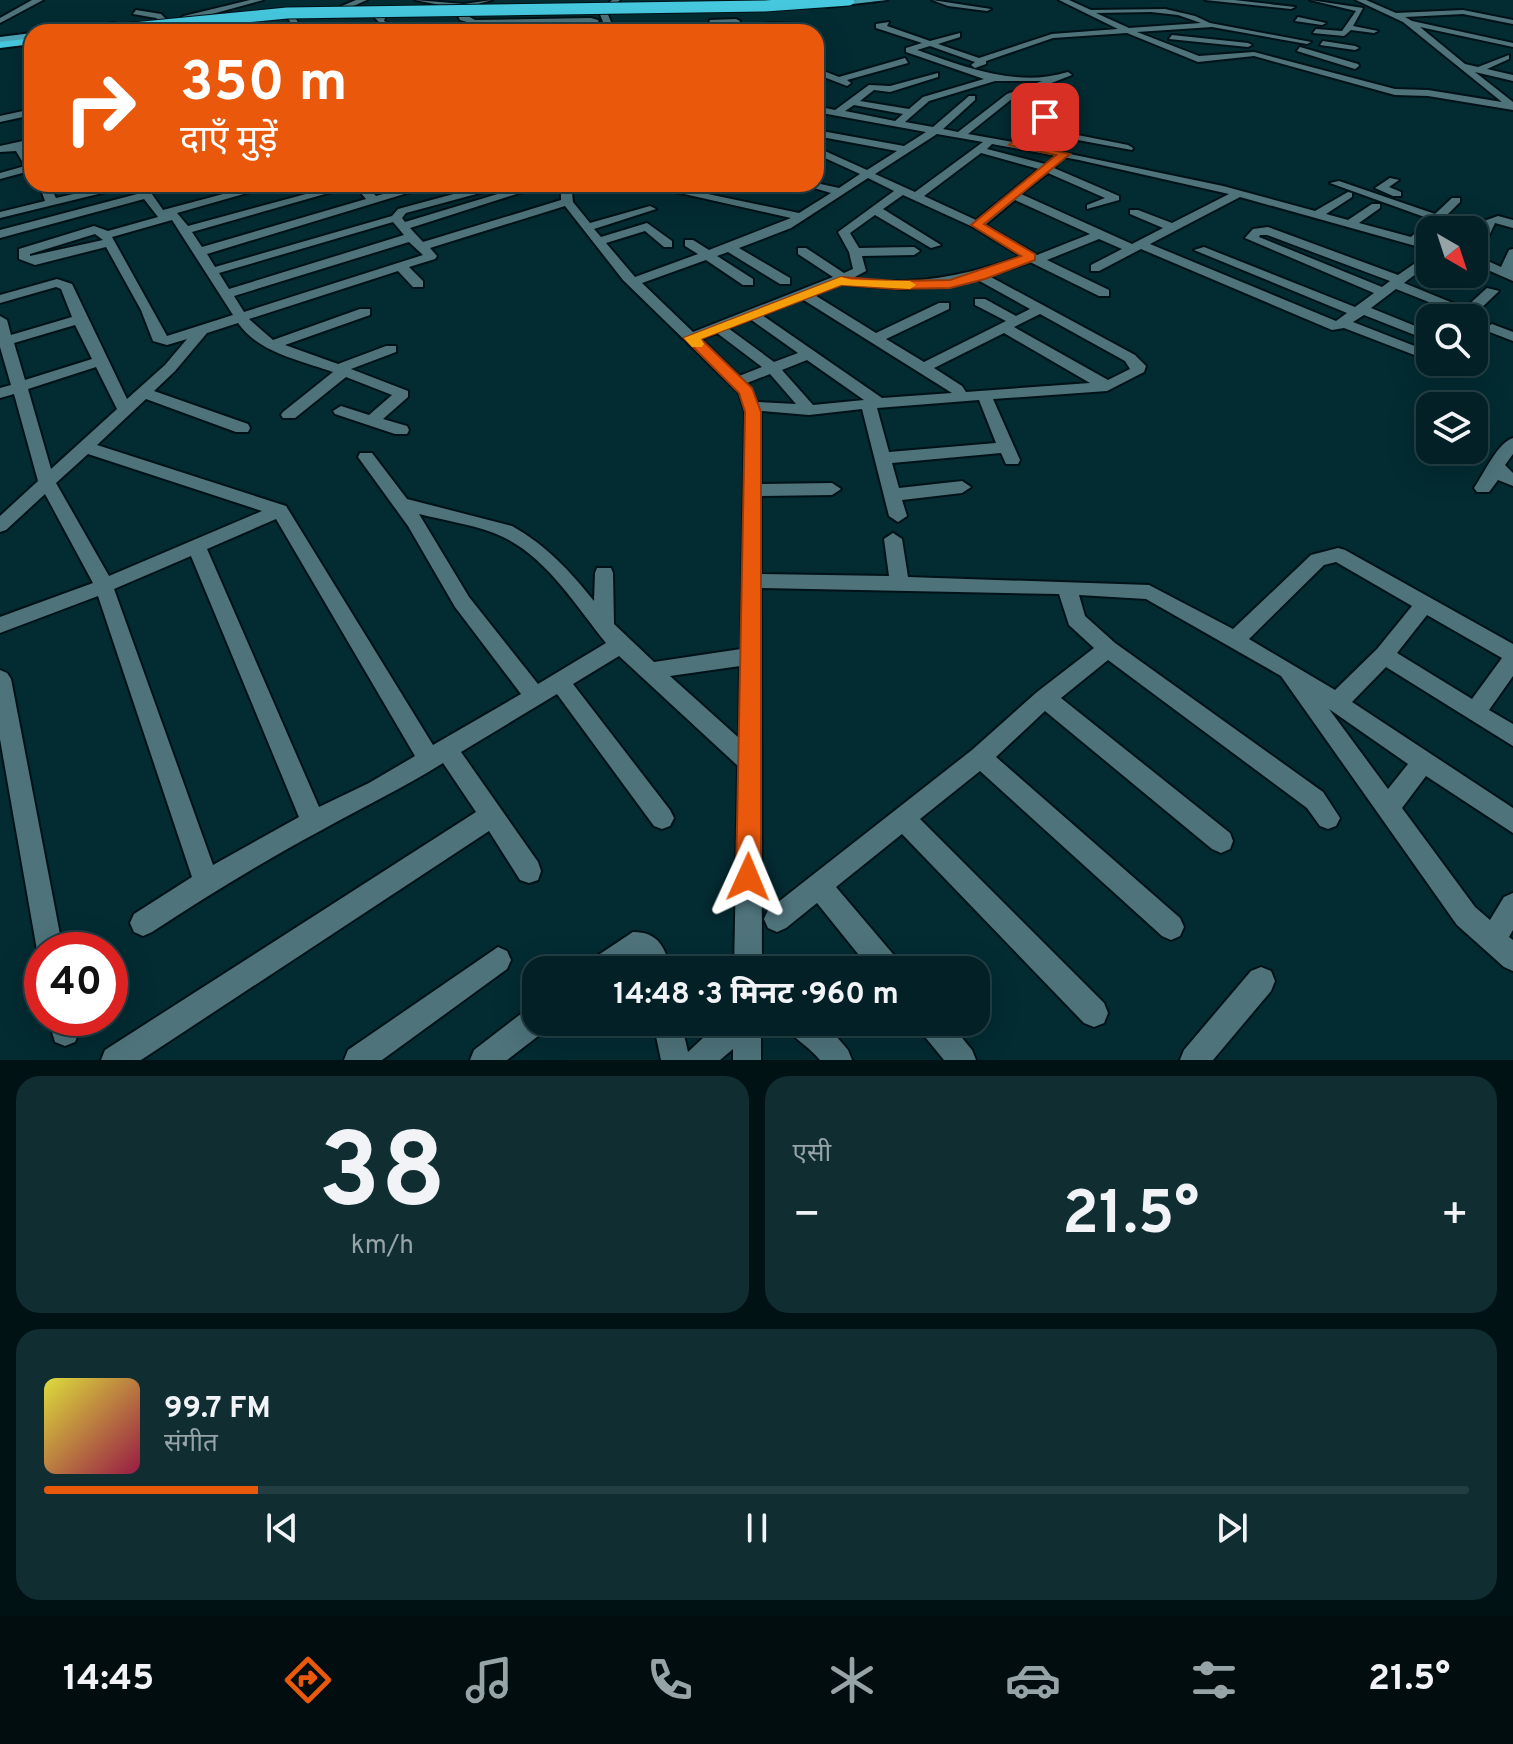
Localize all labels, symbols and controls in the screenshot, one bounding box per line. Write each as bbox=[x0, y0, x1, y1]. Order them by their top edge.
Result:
text: 350 m bbox=[180, 50, 348, 120]
icon: right bbox=[48, 56, 152, 160]
pin bbox=[1011, 83, 1079, 151]
icon: arrive bbox=[1023, 95, 1067, 139]
text: दाएँ मुड़ें bbox=[180, 119, 278, 165]
north arrow bbox=[1416, 216, 1488, 288]
map controls bbox=[1416, 216, 1488, 464]
button: search bbox=[1416, 304, 1488, 376]
button: layers bbox=[1416, 392, 1488, 464]
position arrow bbox=[706, 835, 790, 919]
speed limit sign: 40 bbox=[24, 932, 128, 1036]
text: 14:48 · 3 मिनट · 960 m bbox=[613, 977, 899, 1014]
text: 38 bbox=[318, 1112, 446, 1244]
text: एसी bbox=[793, 1138, 831, 1171]
text: 21.5° bbox=[1062, 1179, 1199, 1255]
text: − bbox=[793, 1189, 821, 1245]
text: + bbox=[1441, 1189, 1469, 1245]
text: km/h bbox=[351, 1230, 414, 1263]
text: 99.7 FM bbox=[164, 1391, 271, 1428]
text: संगीत bbox=[164, 1428, 218, 1461]
icon: previous bbox=[260, 1506, 304, 1550]
icon: pause bbox=[735, 1506, 779, 1550]
icon: next bbox=[1210, 1506, 1254, 1550]
icon: directions bbox=[280, 1652, 336, 1708]
icon: music bbox=[461, 1652, 517, 1708]
icon: phone bbox=[642, 1652, 698, 1708]
icon: climate bbox=[824, 1652, 880, 1708]
icon: car bbox=[1005, 1652, 1061, 1708]
icon: filters bbox=[1186, 1652, 1242, 1708]
text: 14:45 bbox=[63, 1657, 154, 1703]
text: 21.5° bbox=[1368, 1657, 1450, 1703]

